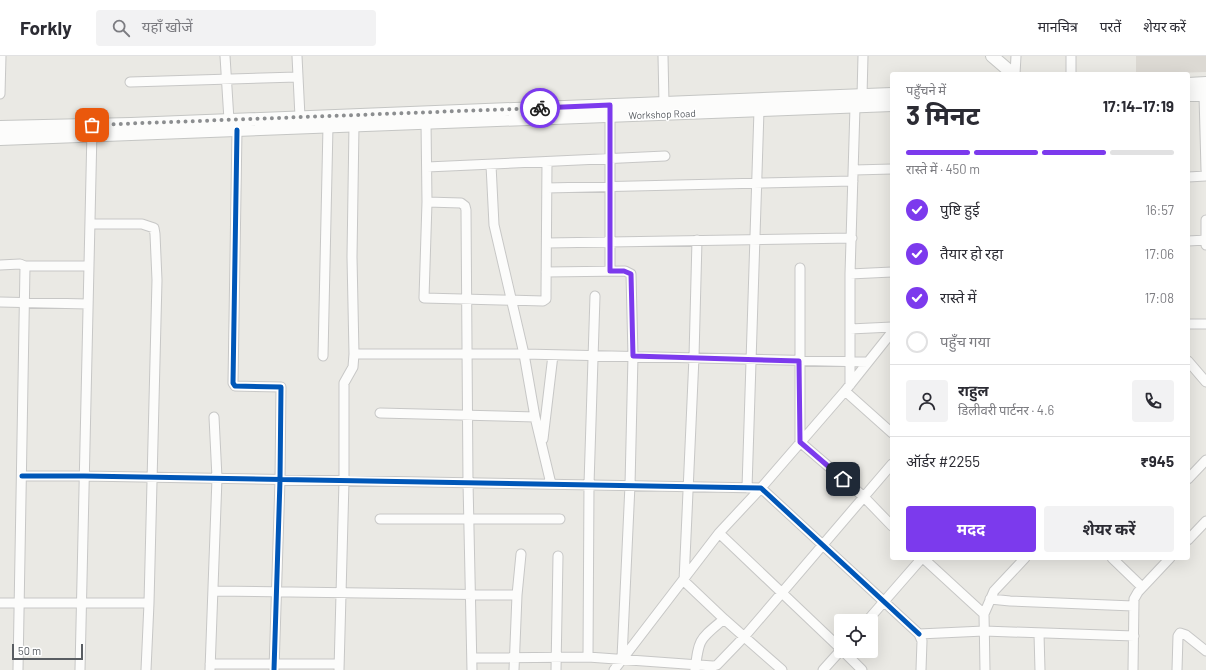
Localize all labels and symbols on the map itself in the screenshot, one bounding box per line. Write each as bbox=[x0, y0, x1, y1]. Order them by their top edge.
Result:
courier bbox=[520, 88, 560, 128]
street label: Workshop Road bbox=[628, 107, 696, 121]
pin bbox=[75, 108, 109, 142]
pin bbox=[826, 462, 860, 496]
scale bar bbox=[12, 642, 83, 661]

